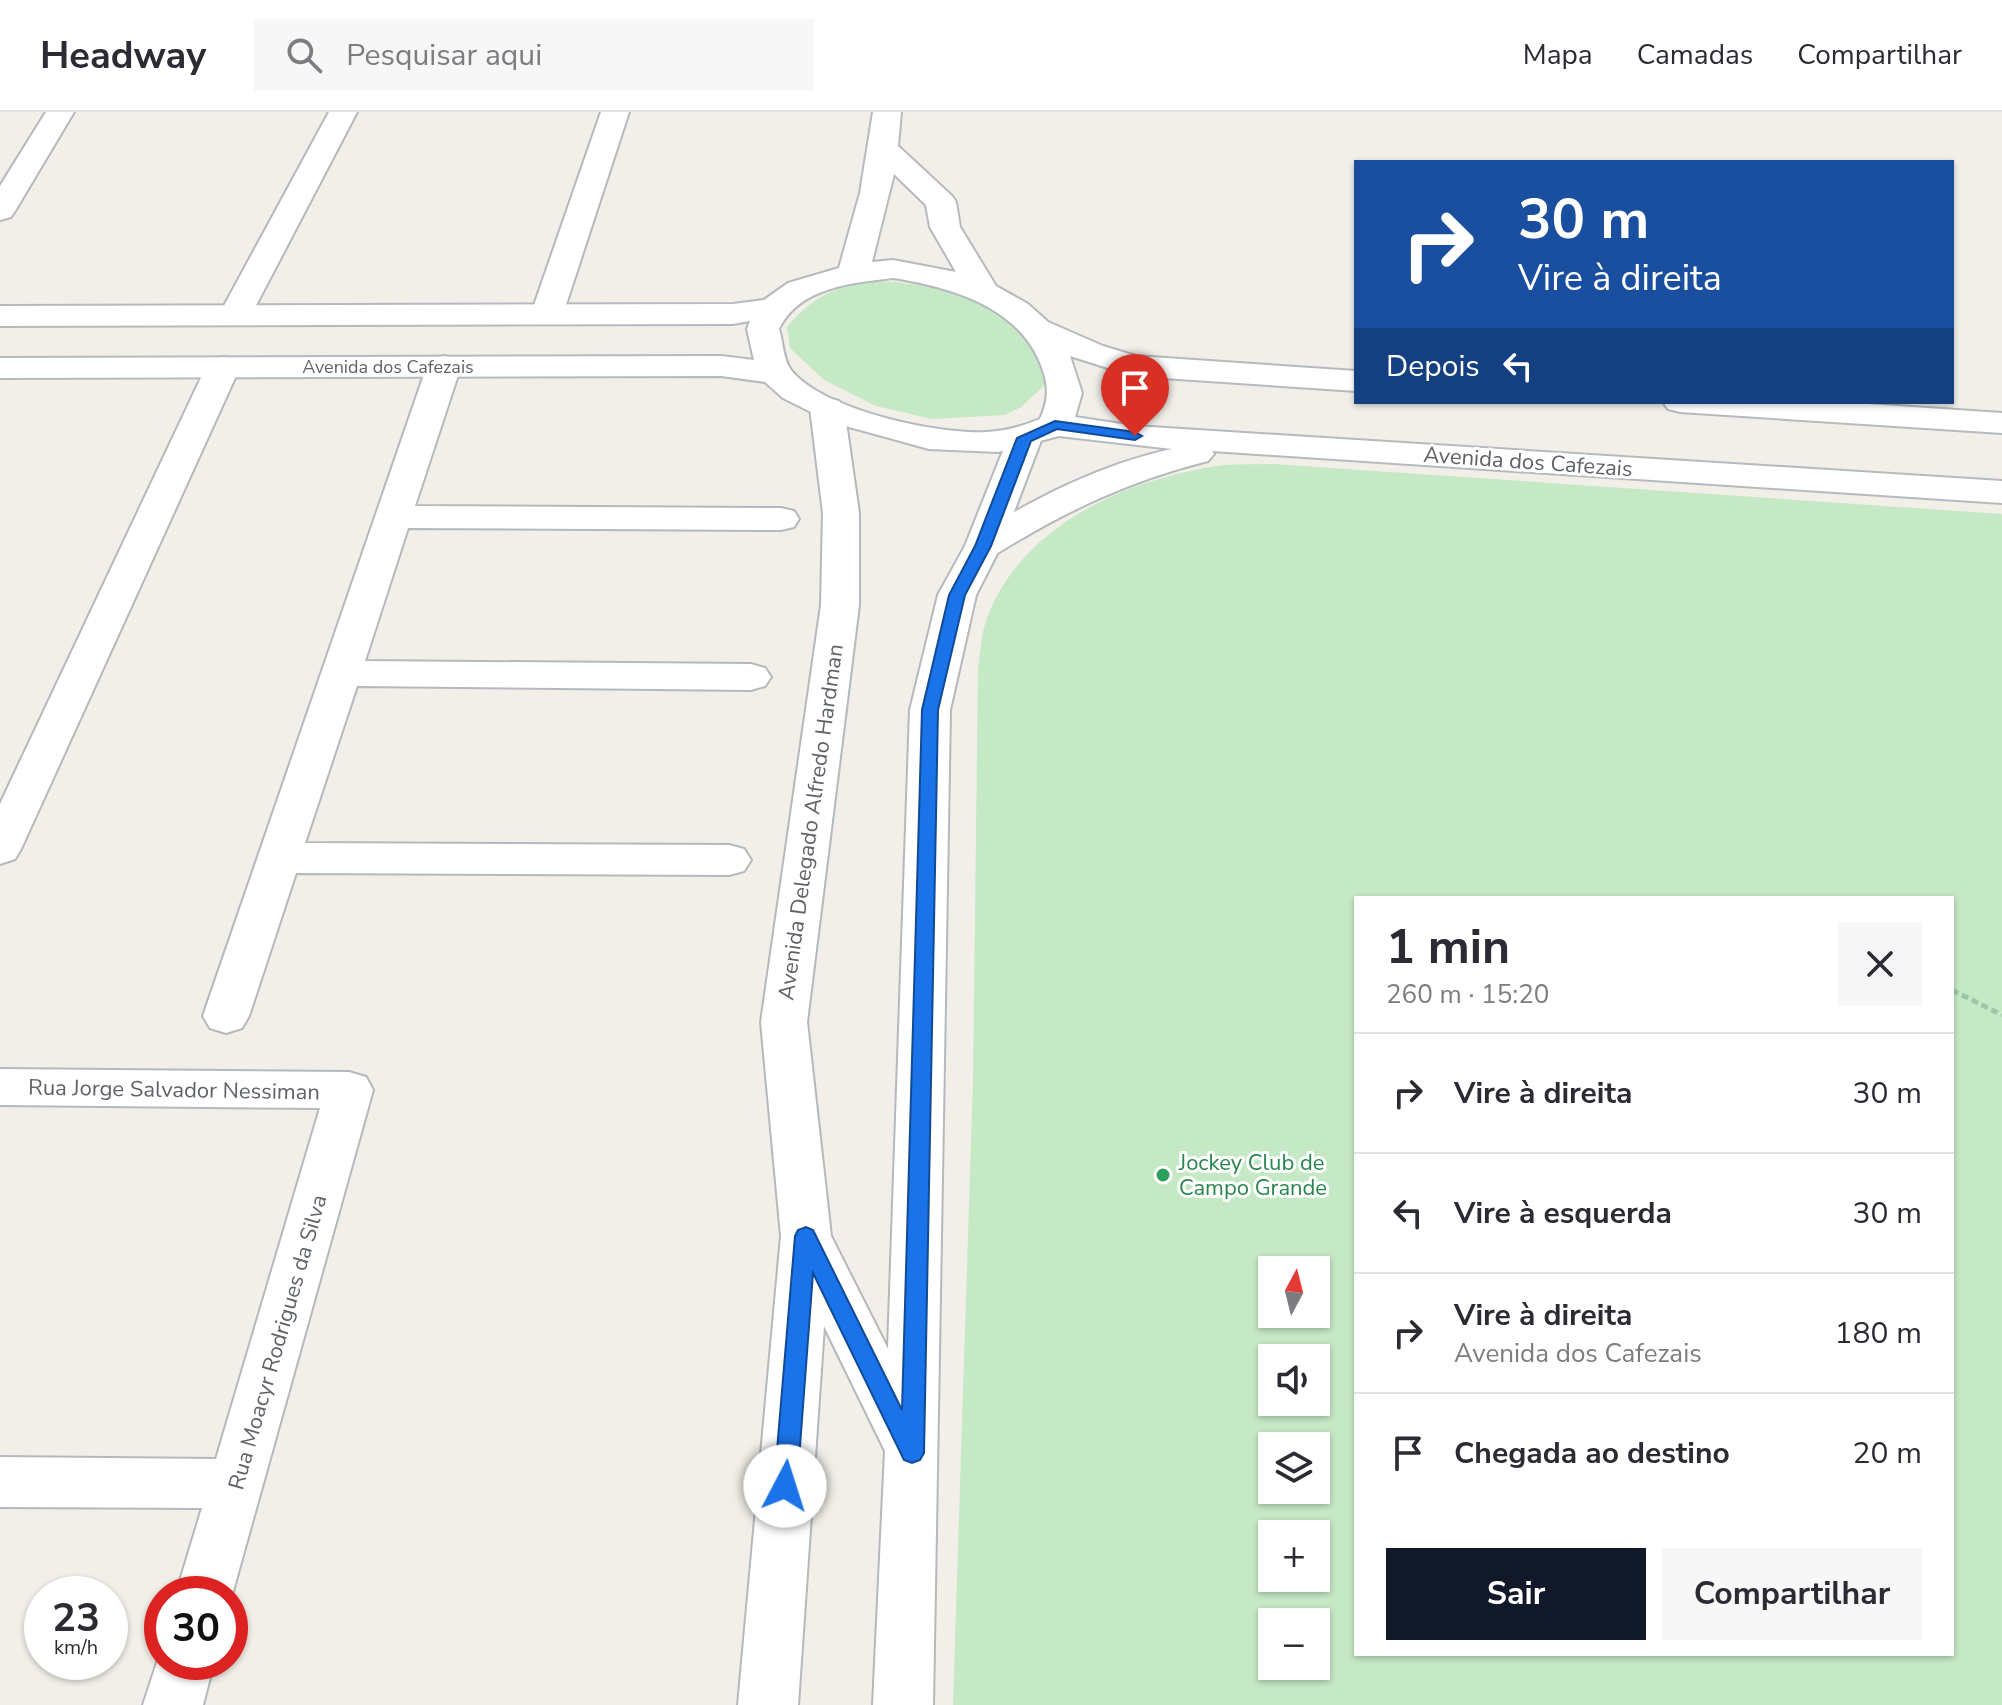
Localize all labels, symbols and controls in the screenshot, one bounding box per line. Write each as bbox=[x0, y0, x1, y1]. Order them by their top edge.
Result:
search box bbox=[254, 19, 814, 91]
text: Headway bbox=[40, 30, 206, 81]
icon: search bbox=[282, 33, 326, 77]
text: Pesquisar aqui bbox=[346, 35, 542, 76]
text: Mapa bbox=[1523, 36, 1593, 74]
text: Camadas bbox=[1637, 36, 1753, 74]
text: Compartilhar bbox=[1797, 36, 1962, 74]
text: 30 m bbox=[1518, 181, 1649, 258]
icon: right bbox=[1386, 192, 1490, 296]
text: Vire à direita bbox=[1518, 254, 1722, 303]
icon: left bbox=[1496, 344, 1540, 388]
text: Depois bbox=[1386, 346, 1480, 387]
pin bbox=[1101, 354, 1169, 436]
street label: Avenida dos Cafezais bbox=[302, 355, 474, 379]
icon: arrive bbox=[1113, 366, 1157, 410]
street label: Avenida dos Cafezais bbox=[1422, 440, 1634, 484]
street label: Avenida Delegado Alfredo Hardman bbox=[771, 642, 851, 1002]
text: 1 min bbox=[1386, 914, 1510, 980]
button: close bbox=[1838, 922, 1922, 1006]
text: 260 m · 15:20 bbox=[1386, 977, 1549, 1012]
icon: right bbox=[1386, 1071, 1430, 1115]
street label: Rua Jorge Salvador Nessiman bbox=[28, 1072, 320, 1108]
text: Vire à direita bbox=[1454, 1073, 1632, 1114]
text: 30 m bbox=[1853, 1073, 1922, 1114]
place label: Jockey Club de Campo Grande bbox=[1178, 1148, 1327, 1203]
marker: Jockey Club de Campo Grande bbox=[1154, 1166, 1172, 1184]
street label: Rua Moacyr Rodrigues da Silva bbox=[221, 1191, 335, 1493]
icon: left bbox=[1386, 1191, 1430, 1235]
text: Vire à esquerda bbox=[1454, 1193, 1672, 1234]
text: 30 m bbox=[1853, 1193, 1922, 1234]
north arrow bbox=[1258, 1256, 1330, 1328]
map controls bbox=[1258, 1256, 1330, 1680]
text: Vire à direita bbox=[1454, 1295, 1632, 1336]
icon: right bbox=[1386, 1311, 1430, 1355]
text: 180 m bbox=[1835, 1313, 1922, 1354]
text: Avenida dos Cafezais bbox=[1454, 1336, 1702, 1371]
button: sound bbox=[1258, 1344, 1330, 1416]
icon: arrive bbox=[1386, 1431, 1430, 1475]
button: layers bbox=[1258, 1432, 1330, 1504]
text: Chegada ao destino bbox=[1454, 1433, 1730, 1474]
text: 20 m bbox=[1853, 1433, 1922, 1474]
position arrow bbox=[743, 1444, 827, 1528]
button: + bbox=[1258, 1520, 1330, 1592]
button: Sair bbox=[1386, 1548, 1646, 1640]
button: Compartilhar bbox=[1662, 1548, 1922, 1640]
speed limit sign: 30 bbox=[144, 1576, 248, 1680]
text: 23 bbox=[52, 1591, 100, 1645]
button: − bbox=[1258, 1608, 1330, 1680]
text: km/h bbox=[54, 1634, 98, 1661]

